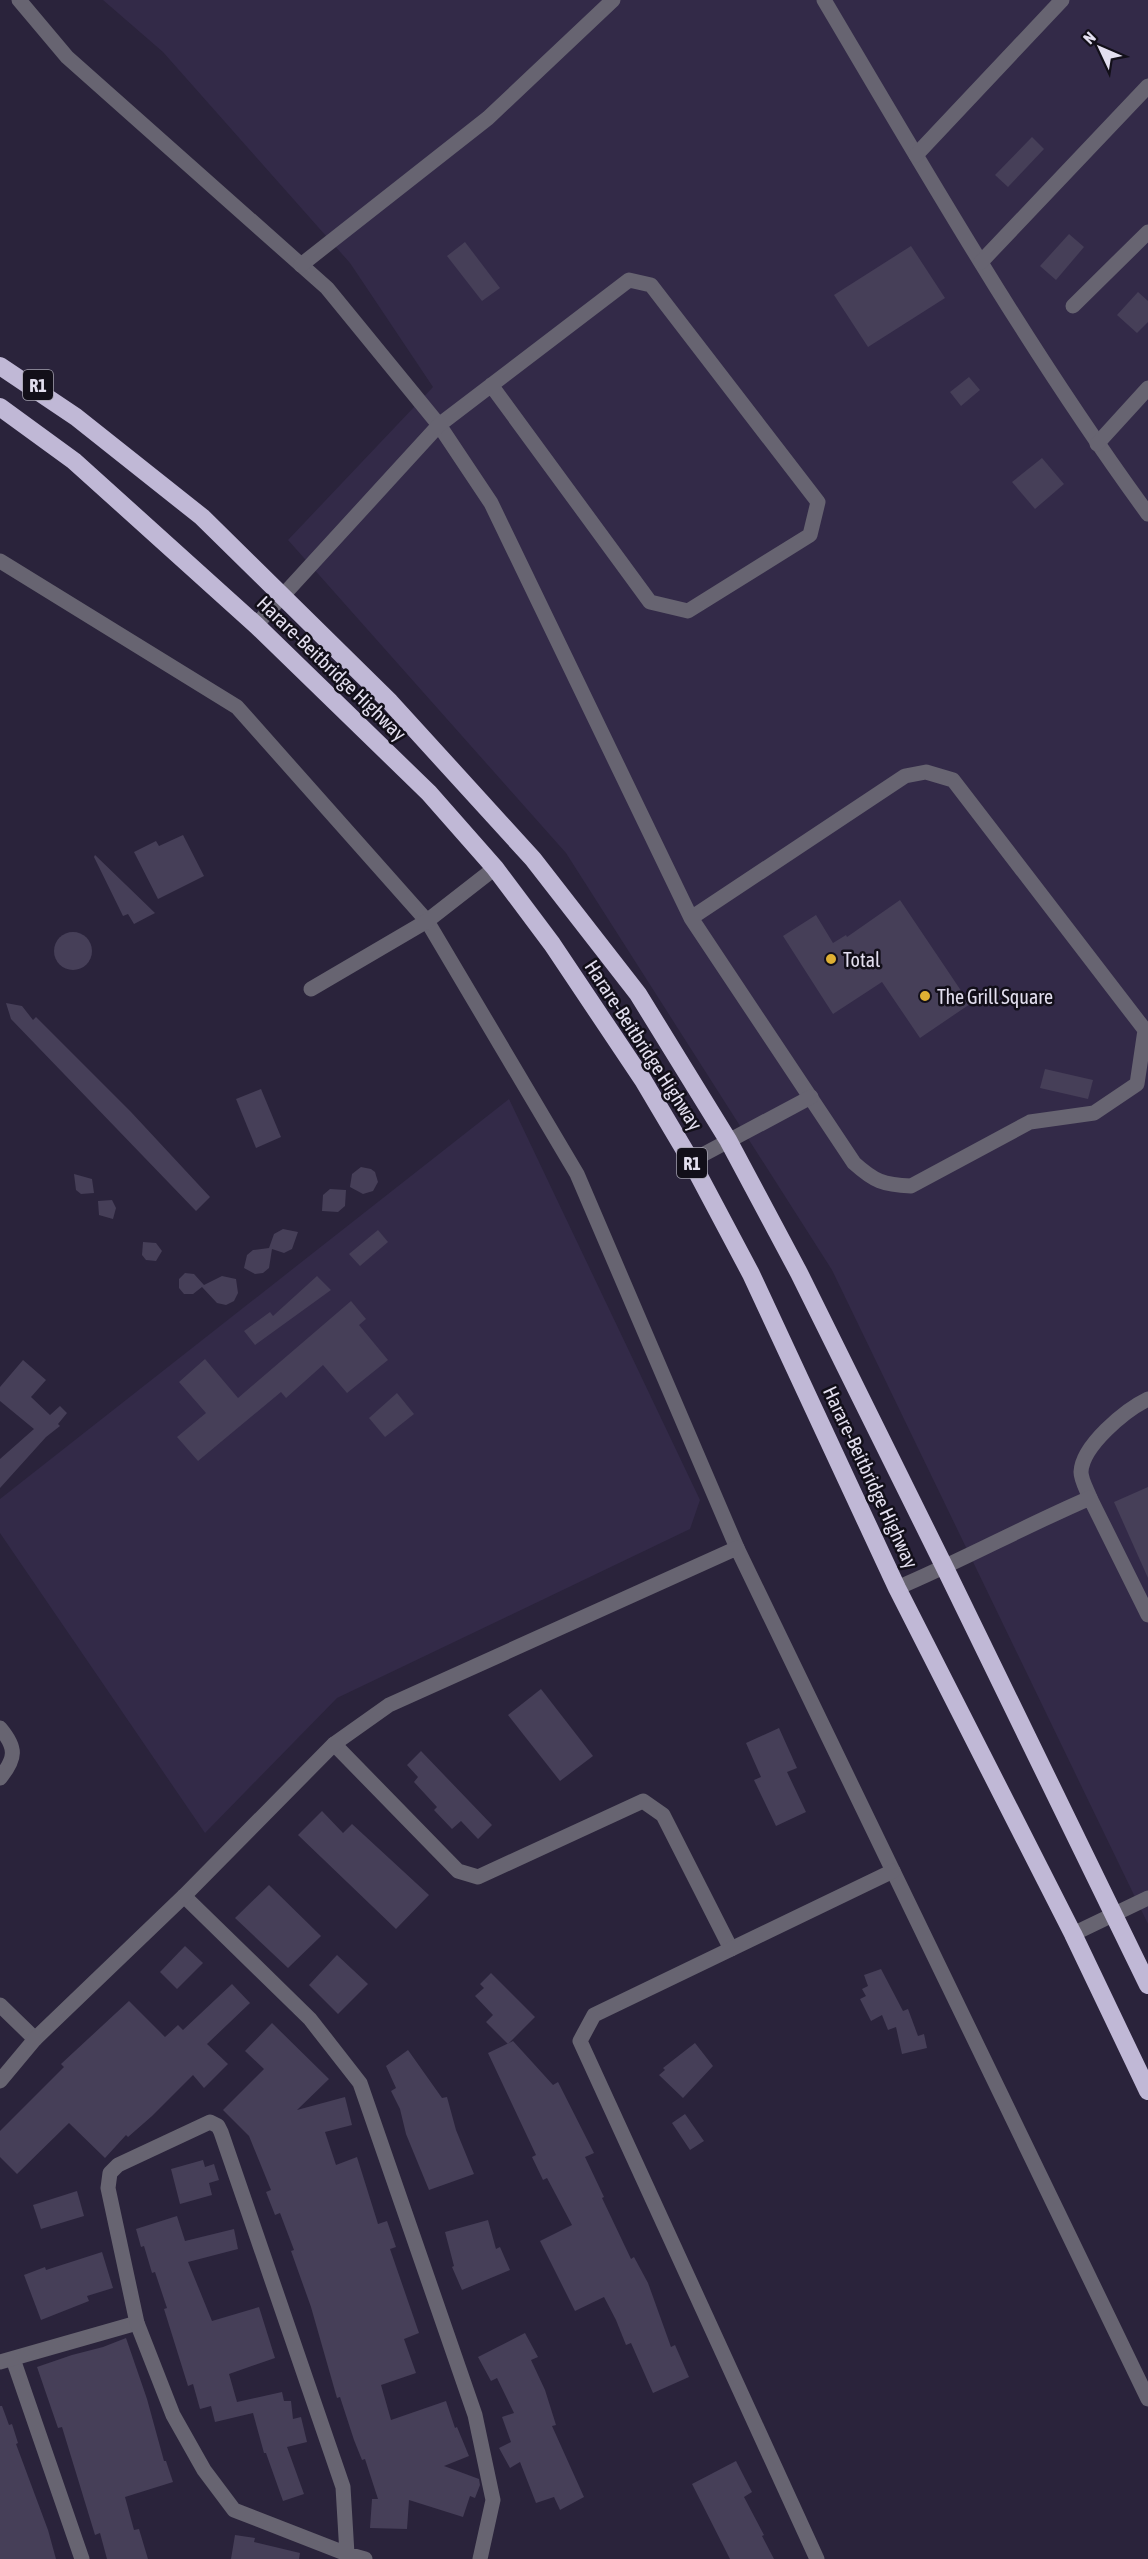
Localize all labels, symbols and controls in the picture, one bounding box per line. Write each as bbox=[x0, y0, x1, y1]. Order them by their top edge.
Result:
north arrow bbox=[1070, 18, 1130, 78]
text: N bbox=[1079, 28, 1099, 47]
road number: R1 bbox=[23, 370, 53, 400]
street label: Harare-Beitbridge Highway bbox=[253, 591, 411, 745]
place label: Total bbox=[843, 948, 881, 971]
marker: Total bbox=[824, 952, 838, 966]
street label: Harare-Beitbridge Highway bbox=[580, 956, 708, 1134]
place label: The Grill Square bbox=[937, 985, 1053, 1008]
marker: The Grill Square bbox=[918, 989, 932, 1003]
road number: R1 bbox=[677, 1148, 707, 1178]
street label: Harare-Beitbridge Highway bbox=[819, 1382, 923, 1572]

